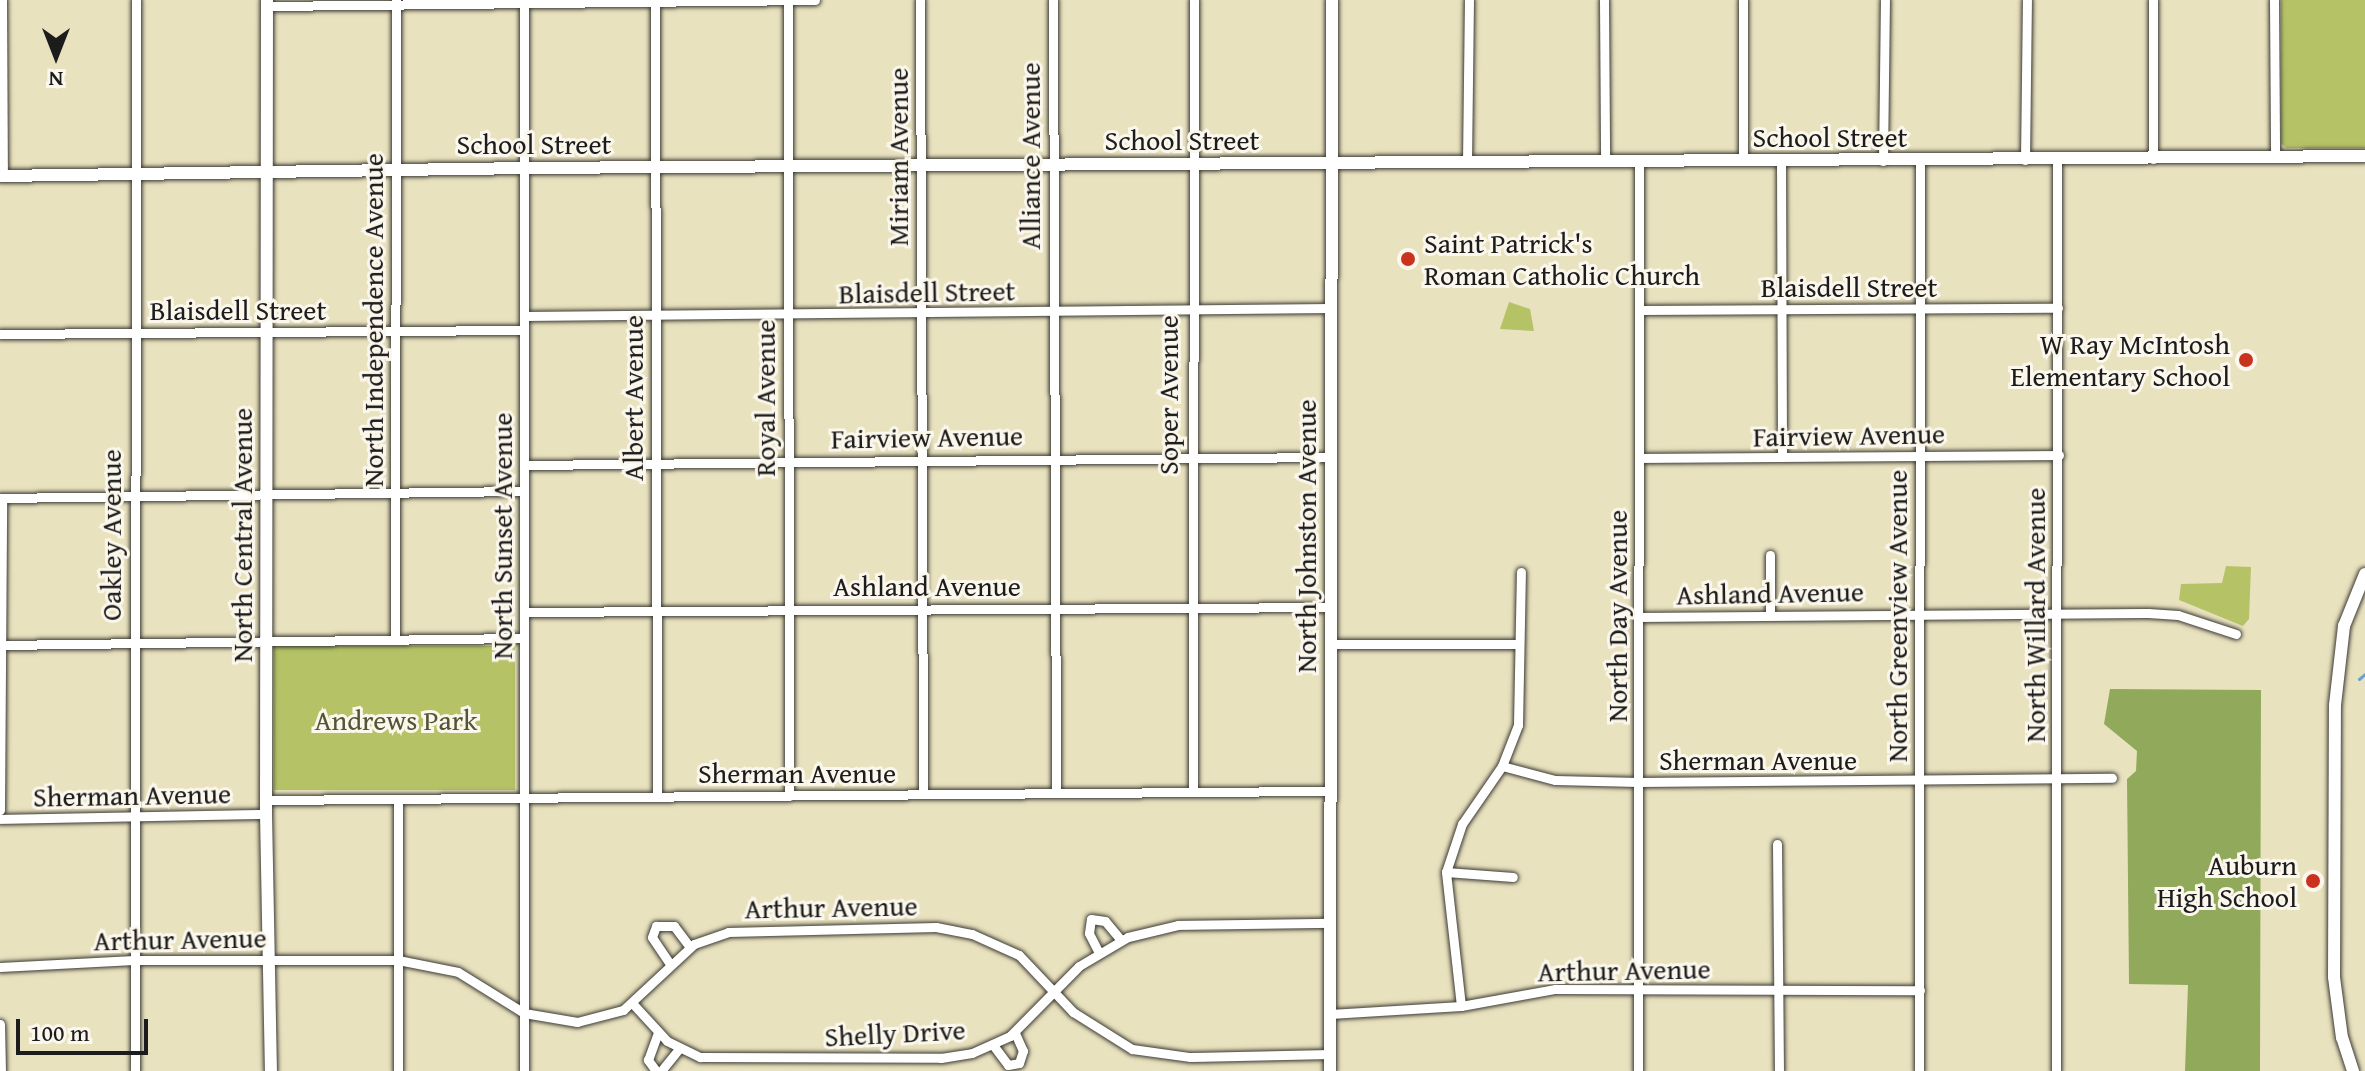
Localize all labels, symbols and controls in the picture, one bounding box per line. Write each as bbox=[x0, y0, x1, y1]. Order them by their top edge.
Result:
north arrow bbox=[16, 16, 96, 96]
street label: Alliance Avenue bbox=[1013, 62, 1047, 250]
text: N bbox=[49, 64, 63, 96]
street label: Miriam Avenue bbox=[881, 68, 915, 246]
street label: School Street bbox=[1753, 120, 1907, 154]
street label: School Street bbox=[1105, 123, 1259, 157]
street label: School Street bbox=[457, 127, 611, 161]
street label: North Independence Avenue bbox=[356, 153, 390, 487]
place label: Saint Patrick's Roman Catholic Church bbox=[1424, 226, 1700, 292]
marker: Saint Patrick's Roman Catholic Church bbox=[1399, 250, 1417, 268]
street label: Blaisdell Street bbox=[1761, 270, 1937, 304]
street label: Blaisdell Street bbox=[838, 274, 1016, 310]
street label: Blaisdell Street bbox=[150, 293, 326, 327]
street label: Albert Avenue bbox=[616, 315, 650, 481]
street label: Soper Avenue bbox=[1151, 315, 1185, 475]
street label: Royal Avenue bbox=[748, 319, 782, 477]
place label: W Ray McIntosh Elementary School bbox=[2011, 327, 2230, 393]
marker: W Ray McIntosh Elementary School bbox=[2237, 351, 2255, 369]
street label: North Johnston Avenue bbox=[1289, 399, 1323, 673]
street label: North Central Avenue bbox=[225, 408, 259, 662]
street label: North Sunset Avenue bbox=[485, 413, 519, 659]
street label: Fairview Avenue bbox=[1753, 417, 1945, 453]
street label: Fairview Avenue bbox=[831, 419, 1023, 455]
street label: Oakley Avenue bbox=[94, 449, 128, 621]
street label: North Greenview Avenue bbox=[1880, 470, 1914, 762]
street label: North Willard Avenue bbox=[2018, 488, 2052, 742]
street label: North Day Avenue bbox=[1600, 510, 1634, 722]
street label: Ashland Avenue bbox=[833, 569, 1021, 603]
street label: Ashland Avenue bbox=[1676, 575, 1864, 611]
park label: Andrews Park bbox=[314, 703, 478, 737]
street label: Sherman Avenue bbox=[1659, 743, 1857, 777]
street label: Sherman Avenue bbox=[698, 756, 896, 790]
street label: Sherman Avenue bbox=[33, 776, 231, 814]
place label: Auburn High School bbox=[2157, 848, 2297, 914]
marker: Auburn High School bbox=[2304, 872, 2322, 890]
street label: Arthur Avenue bbox=[744, 889, 918, 925]
street label: Arthur Avenue bbox=[93, 921, 267, 957]
street label: Arthur Avenue bbox=[1537, 952, 1711, 988]
scale bar bbox=[20, 1003, 152, 1053]
street label: Shelly Drive bbox=[824, 1013, 966, 1053]
text: 100 m bbox=[30, 1015, 90, 1050]

